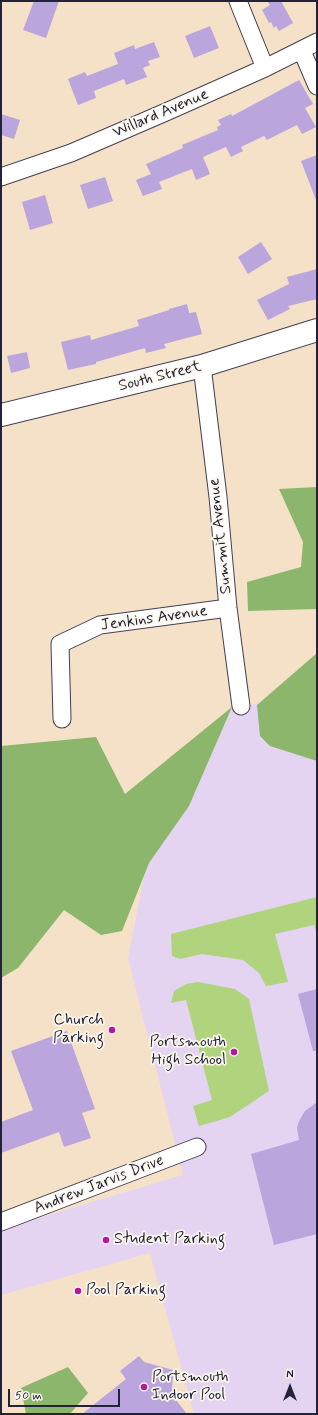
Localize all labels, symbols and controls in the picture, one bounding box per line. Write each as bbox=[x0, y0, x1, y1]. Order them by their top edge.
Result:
street label: Willard Avenue bbox=[110, 85, 212, 143]
street label: South Street bbox=[116, 357, 204, 397]
street label: Summit Avenue bbox=[205, 477, 237, 595]
street label: Jenkins Avenue bbox=[99, 602, 209, 636]
place label: Church Parking bbox=[53, 1011, 104, 1049]
marker: Church Parking bbox=[107, 1025, 117, 1035]
place label: Portsmouth High School bbox=[150, 1033, 226, 1071]
marker: Portsmouth High School bbox=[229, 1047, 239, 1057]
street label: Andrew Jarvis Drive bbox=[31, 1151, 167, 1219]
place label: Student Parking bbox=[114, 1230, 225, 1250]
marker: Student Parking bbox=[101, 1235, 111, 1245]
place label: Pool Parking bbox=[86, 1281, 166, 1301]
marker: Pool Parking bbox=[73, 1286, 83, 1296]
north arrow bbox=[270, 1367, 310, 1407]
place label: Portsmouth Indoor Pool bbox=[152, 1368, 228, 1406]
text: N bbox=[286, 1368, 294, 1382]
scale bar bbox=[10, 1381, 122, 1407]
marker: Portsmouth Indoor Pool bbox=[139, 1382, 149, 1392]
text: 50 m bbox=[15, 1388, 42, 1404]

